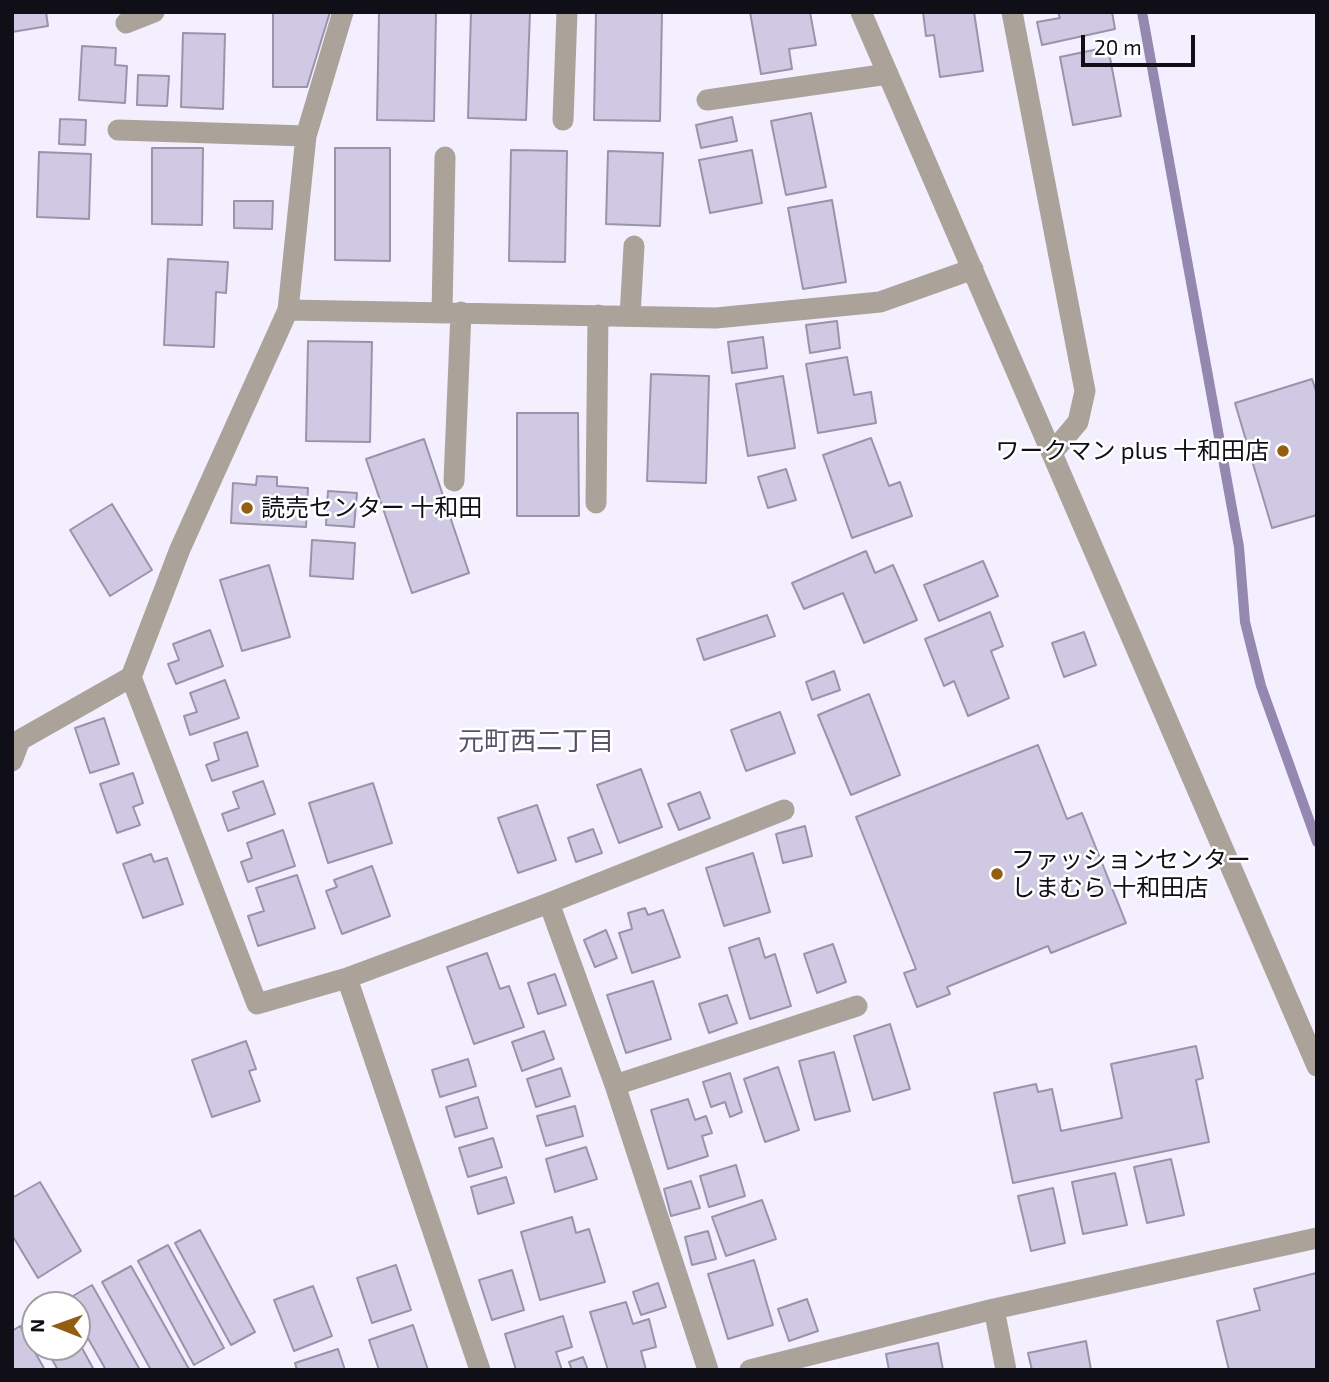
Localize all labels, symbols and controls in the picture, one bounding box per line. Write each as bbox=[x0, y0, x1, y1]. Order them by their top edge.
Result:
scale bar bbox=[1084, 21, 1198, 65]
text: 20 m bbox=[1094, 34, 1142, 59]
place label: ワークマン plus 十和田店 bbox=[995, 437, 1269, 465]
marker: ワークマン plus 十和田店 bbox=[1275, 443, 1291, 459]
place label: 読売センター 十和田 bbox=[261, 494, 482, 522]
marker: 読売センター 十和田 bbox=[239, 500, 255, 516]
district label: 元町西二丁目 bbox=[458, 725, 614, 757]
place label: ファッションセンター しまむら 十和田店 bbox=[1011, 846, 1251, 902]
marker: ファッションセンター しまむら 十和田店 bbox=[989, 866, 1005, 882]
north arrow bbox=[21, 1291, 91, 1361]
text: N bbox=[25, 1319, 48, 1333]

